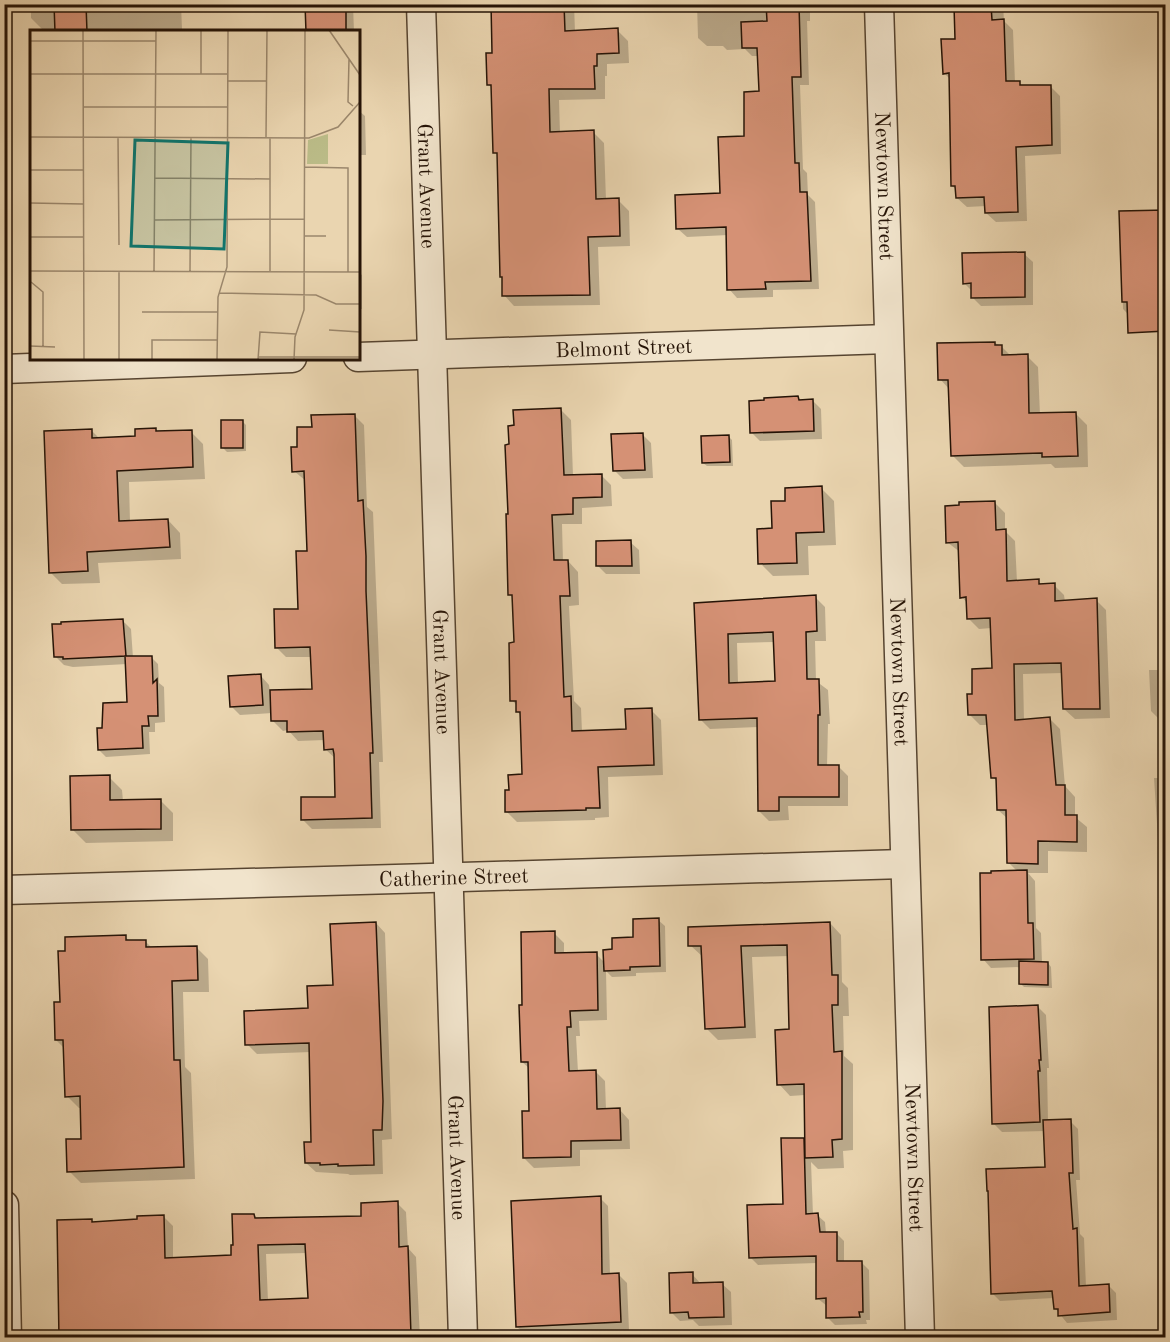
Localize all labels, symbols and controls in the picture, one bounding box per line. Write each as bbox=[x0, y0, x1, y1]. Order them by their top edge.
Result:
inset map bbox=[30, 30, 360, 360]
street label: Newtown Street bbox=[870, 111, 896, 261]
street label: Grant Avenue bbox=[413, 123, 438, 249]
street label: Belmont Street bbox=[555, 337, 693, 362]
street label: Newtown Street bbox=[885, 597, 911, 746]
street label: Grant Avenue bbox=[428, 609, 453, 735]
street label: Catherine Street bbox=[379, 866, 529, 891]
street label: Newtown Street bbox=[900, 1083, 926, 1232]
street label: Grant Avenue bbox=[443, 1094, 468, 1221]

